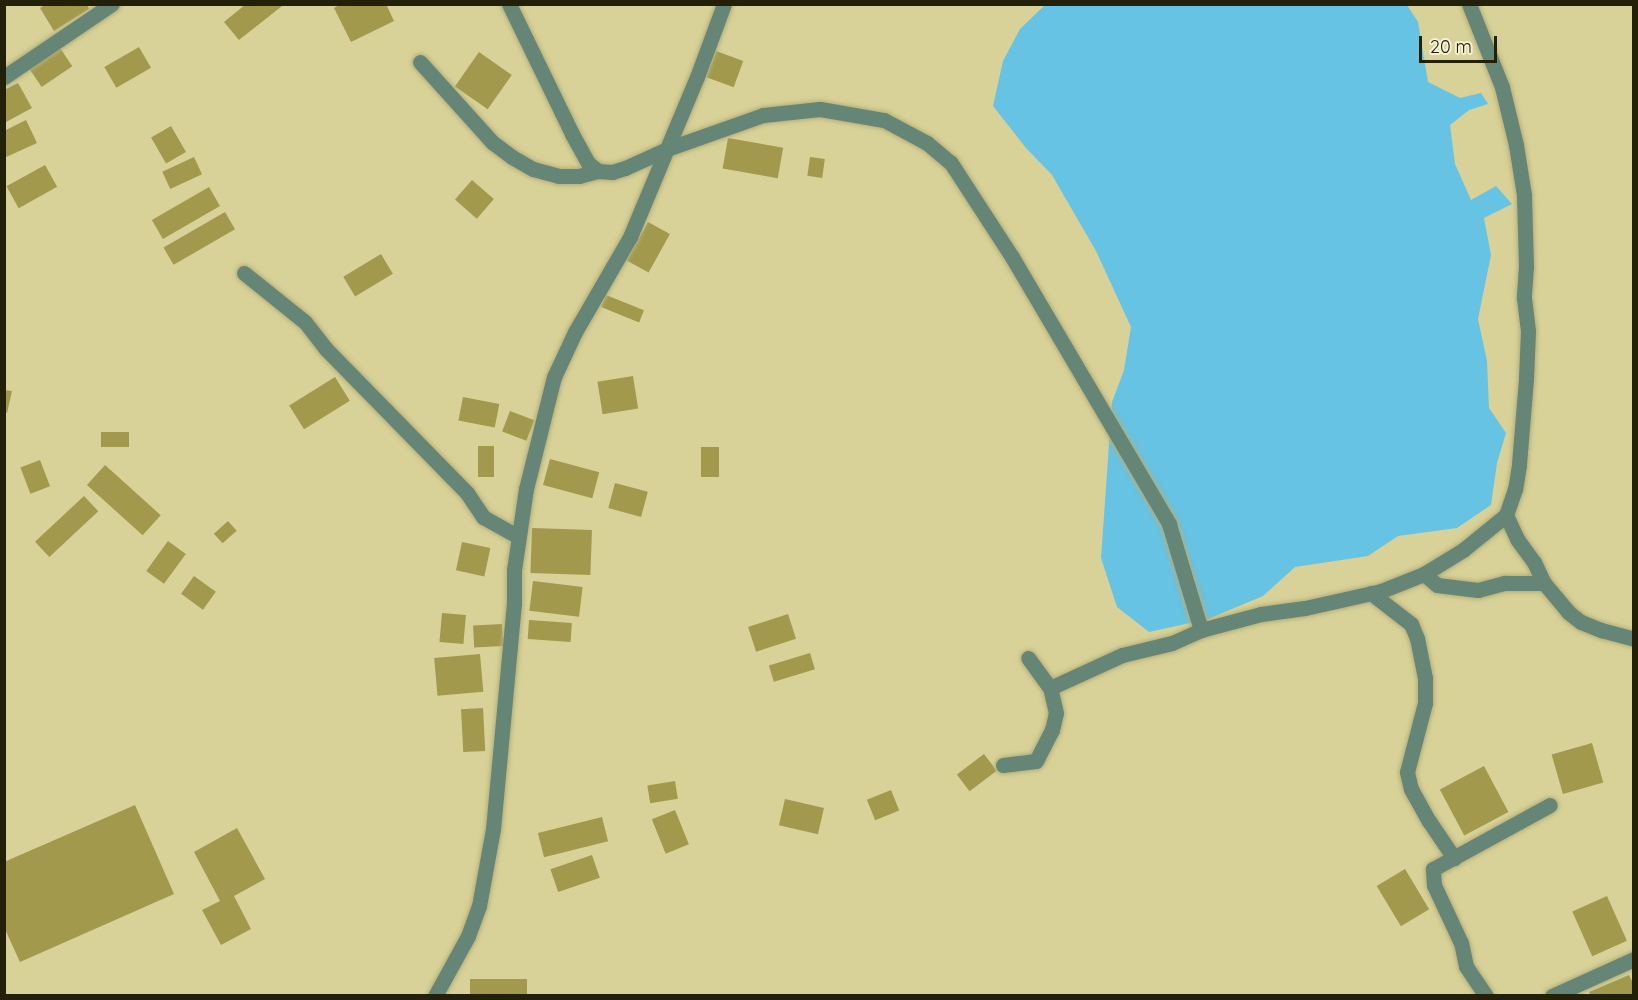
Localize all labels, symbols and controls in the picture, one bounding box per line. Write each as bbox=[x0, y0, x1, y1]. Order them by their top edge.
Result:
scale bar bbox=[1422, 24, 1500, 62]
text: 20 m bbox=[1430, 35, 1472, 58]

